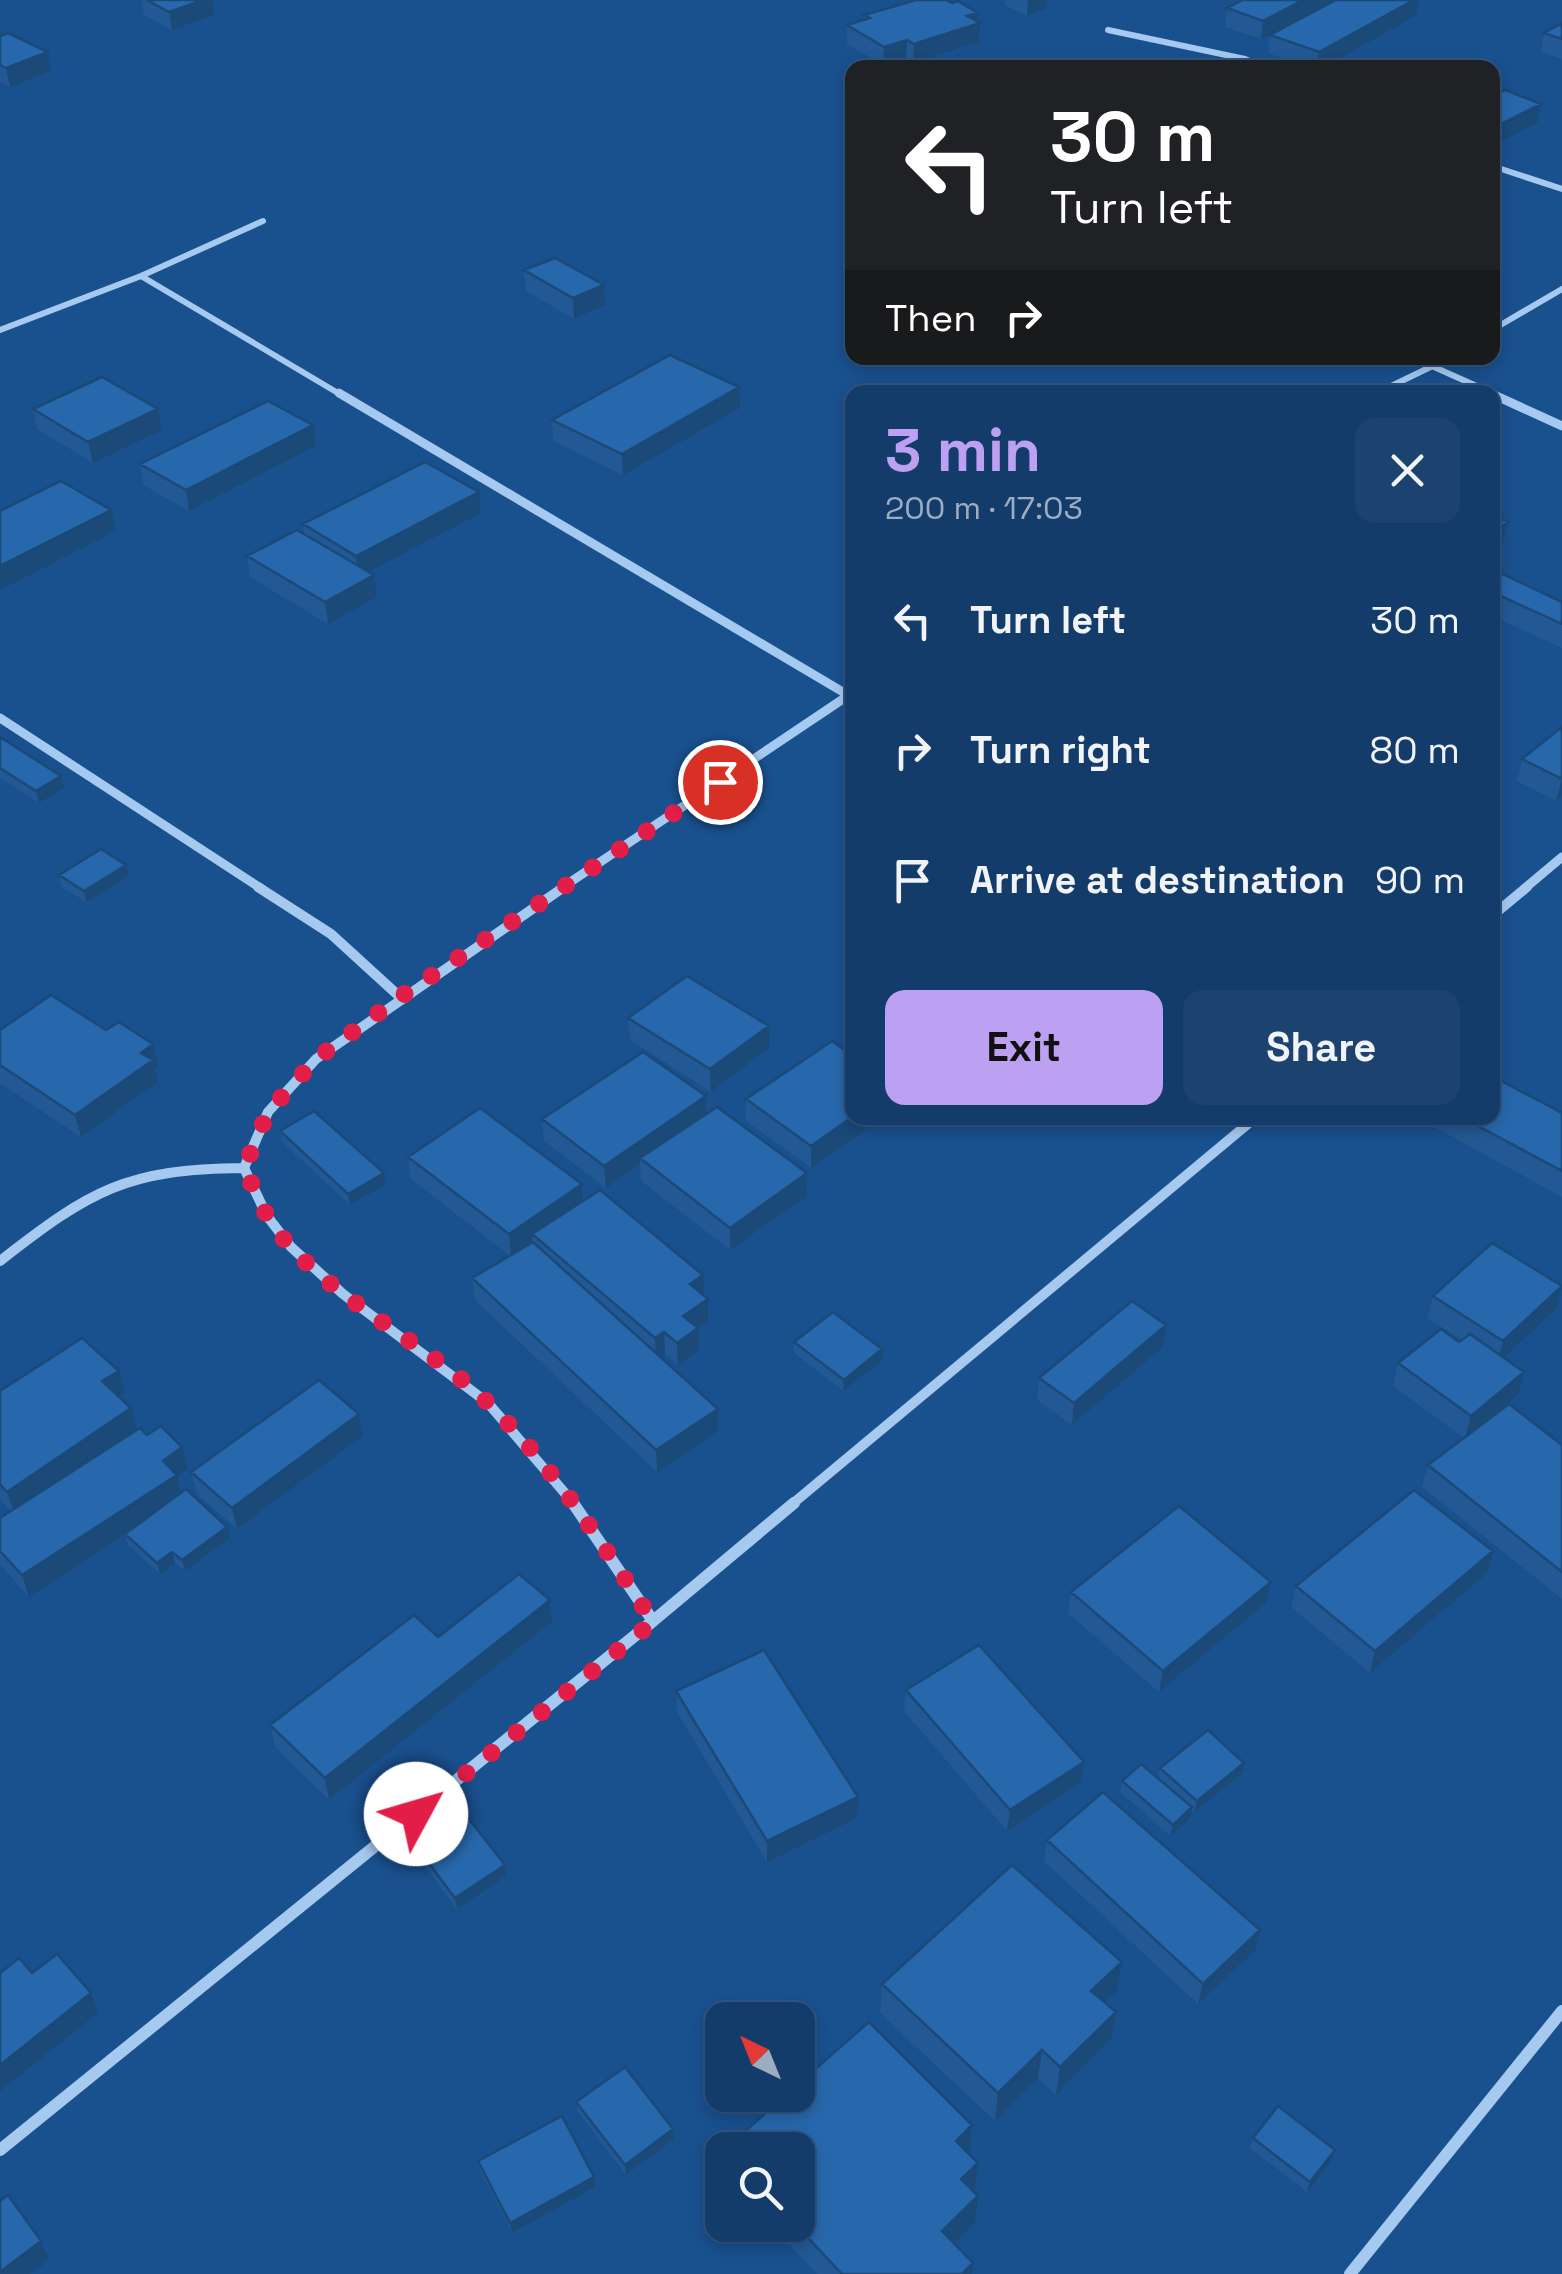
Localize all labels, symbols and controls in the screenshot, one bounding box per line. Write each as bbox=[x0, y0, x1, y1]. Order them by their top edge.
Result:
text: 30 m bbox=[1050, 92, 1215, 181]
icon: left bbox=[885, 100, 1015, 230]
text: Turn left bbox=[1050, 179, 1233, 236]
icon: right bbox=[996, 290, 1051, 345]
text: Then bbox=[885, 294, 976, 342]
text: 3 min bbox=[885, 412, 1041, 489]
button: close bbox=[1355, 418, 1460, 523]
text: 200 m · 17:03 bbox=[885, 488, 1083, 528]
icon: left bbox=[885, 593, 940, 648]
text: Turn left bbox=[970, 596, 1126, 644]
text: 30 m bbox=[1370, 596, 1460, 644]
icon: right bbox=[885, 723, 940, 778]
text: Turn right bbox=[970, 726, 1151, 774]
text: 80 m bbox=[1370, 726, 1460, 774]
pin bbox=[678, 740, 763, 825]
icon: arrive bbox=[693, 755, 748, 810]
icon: arrive bbox=[885, 853, 940, 908]
text: Arrive at destination bbox=[970, 856, 1345, 904]
text: 90 m bbox=[1375, 856, 1465, 904]
button: Exit bbox=[885, 990, 1163, 1105]
button: Share bbox=[1183, 990, 1460, 1105]
position arrow bbox=[364, 1762, 468, 1866]
north arrow bbox=[705, 2002, 815, 2112]
map controls bbox=[705, 2002, 815, 2242]
button: search bbox=[705, 2132, 815, 2242]

